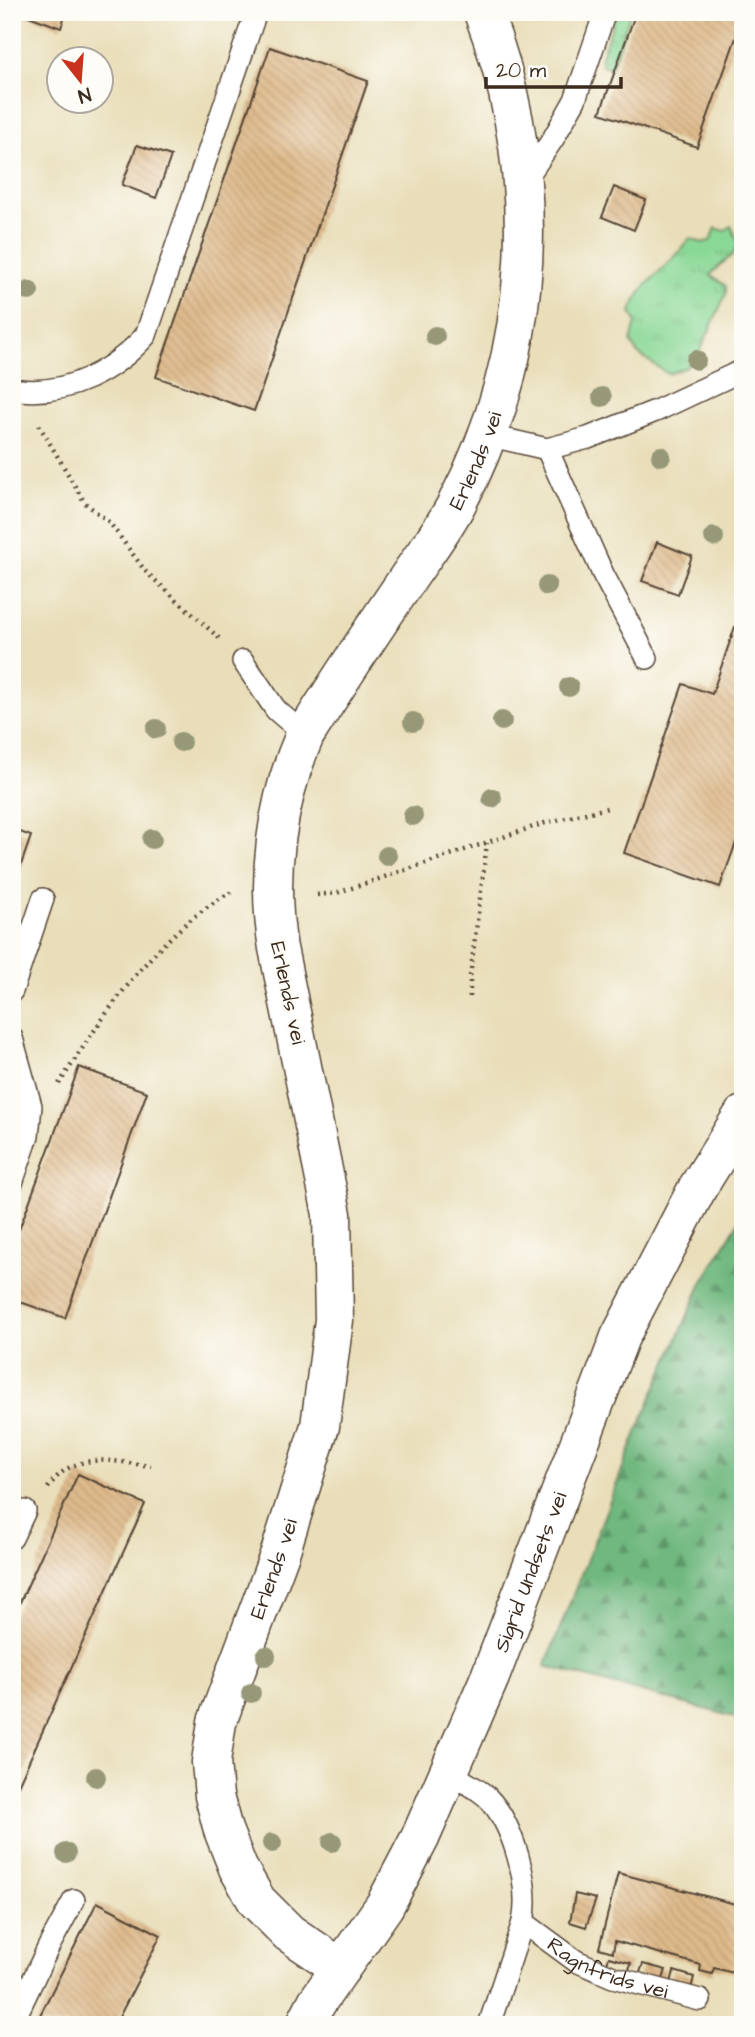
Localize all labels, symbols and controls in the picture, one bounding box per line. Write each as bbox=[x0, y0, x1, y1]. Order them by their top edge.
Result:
north arrow bbox=[46, 46, 116, 116]
scale bar bbox=[486, 46, 620, 90]
text: 20 m bbox=[496, 56, 547, 85]
text: N bbox=[75, 80, 94, 109]
street label: Erlends vei bbox=[442, 408, 509, 515]
street label: Erlends vei bbox=[263, 939, 313, 1047]
street label: Sigrid Undsets vei bbox=[486, 1488, 574, 1656]
street label: Erlends vei bbox=[242, 1515, 304, 1623]
street label: Ragnfrids vei bbox=[541, 1930, 671, 2005]

